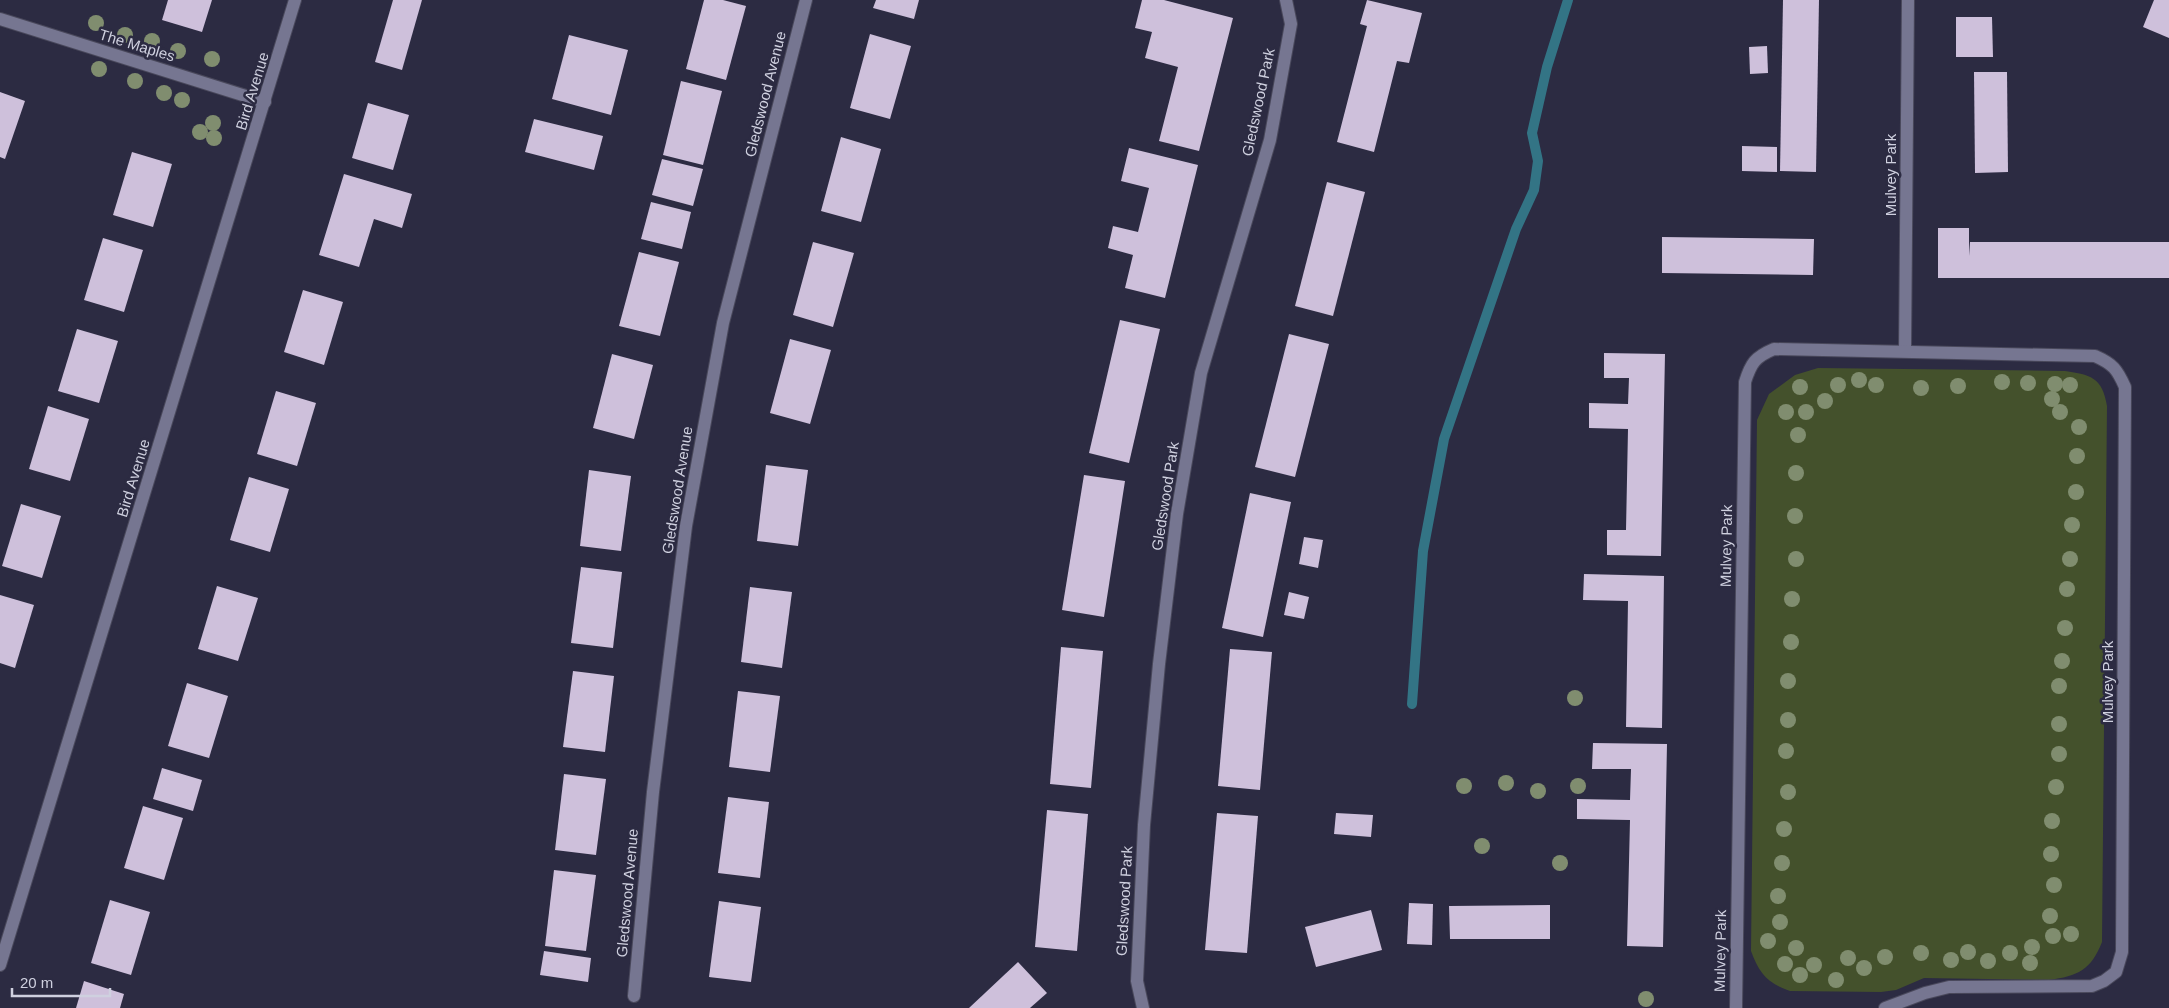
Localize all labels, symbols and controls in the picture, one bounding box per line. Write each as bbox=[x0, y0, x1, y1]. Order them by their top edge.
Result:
street label: The Maples bbox=[97, 25, 177, 65]
street label: Gledswood Avenue bbox=[741, 29, 789, 159]
street label: Gledswood Park bbox=[1238, 46, 1278, 158]
street label: Bird Avenue bbox=[232, 50, 272, 132]
street label: Mulvey Park bbox=[1882, 133, 1899, 216]
street label: Gledswood Avenue bbox=[659, 425, 695, 555]
street label: Bird Avenue bbox=[113, 437, 153, 519]
street label: Gledswood Park bbox=[1148, 440, 1182, 552]
street label: Mulvey Park bbox=[1717, 504, 1735, 587]
street label: Mulvey Park bbox=[2099, 640, 2116, 723]
street label: Gledswood Avenue bbox=[613, 828, 641, 958]
street label: Gledswood Park bbox=[1113, 845, 1135, 956]
street label: Mulvey Park bbox=[1711, 909, 1729, 992]
scale bar bbox=[12, 966, 110, 998]
text: 20 m bbox=[20, 974, 53, 991]

